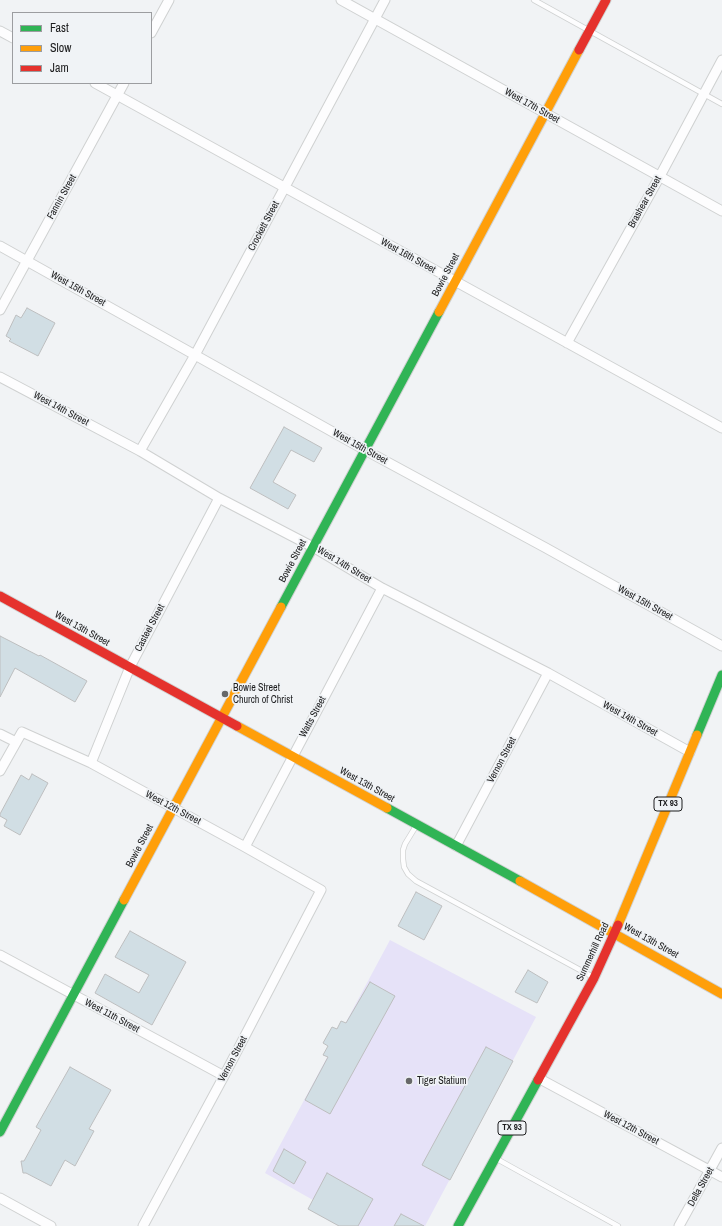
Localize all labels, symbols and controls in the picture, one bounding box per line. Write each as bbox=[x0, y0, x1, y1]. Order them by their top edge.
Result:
legend bbox=[12, 12, 152, 84]
text: Fast bbox=[50, 20, 69, 36]
text: Slow bbox=[50, 40, 71, 56]
text: Jam bbox=[50, 60, 69, 76]
street label: West 17th Street bbox=[502, 86, 562, 126]
street label: Fannin Street bbox=[45, 173, 79, 221]
street label: Brashear Street bbox=[626, 174, 664, 230]
street label: Crockett Street bbox=[246, 199, 282, 253]
street label: West 16th Street bbox=[378, 236, 438, 276]
street label: Bowie Street bbox=[430, 251, 462, 299]
street label: West 15th Street bbox=[48, 269, 108, 309]
street label: West 14th Street bbox=[31, 389, 91, 429]
street label: West 15th Street bbox=[330, 427, 390, 467]
street label: Bowie Street bbox=[277, 537, 309, 585]
street label: West 14th Street bbox=[315, 544, 373, 586]
street label: West 15th Street bbox=[615, 583, 675, 623]
street label: Casteel Street bbox=[133, 602, 167, 654]
street label: West 13th Street bbox=[52, 609, 112, 649]
place label: Bowie Street Church of Christ bbox=[233, 682, 293, 706]
marker: Bowie Street Church of Christ bbox=[220, 689, 230, 699]
street label: Watts Street bbox=[297, 694, 329, 740]
street label: West 14th Street bbox=[600, 699, 660, 739]
street label: Vernon Street bbox=[485, 735, 519, 785]
street label: West 13th Street bbox=[337, 765, 397, 805]
street label: West 12th Street bbox=[143, 788, 203, 828]
road number: TX 93 bbox=[654, 797, 682, 811]
street label: Bowie Street bbox=[124, 822, 156, 870]
street label: Summerhill Road bbox=[574, 921, 612, 983]
street label: West 13th Street bbox=[621, 921, 681, 961]
street label: West 11th Street bbox=[83, 997, 141, 1035]
street label: Vernon Street bbox=[216, 1034, 250, 1084]
place label: Tiger Statium bbox=[417, 1075, 466, 1087]
marker: Tiger Statium bbox=[404, 1076, 414, 1086]
street label: West 12th Street bbox=[601, 1108, 661, 1148]
road number: TX 93 bbox=[498, 1121, 526, 1135]
street label: Della Street bbox=[685, 1165, 717, 1209]

